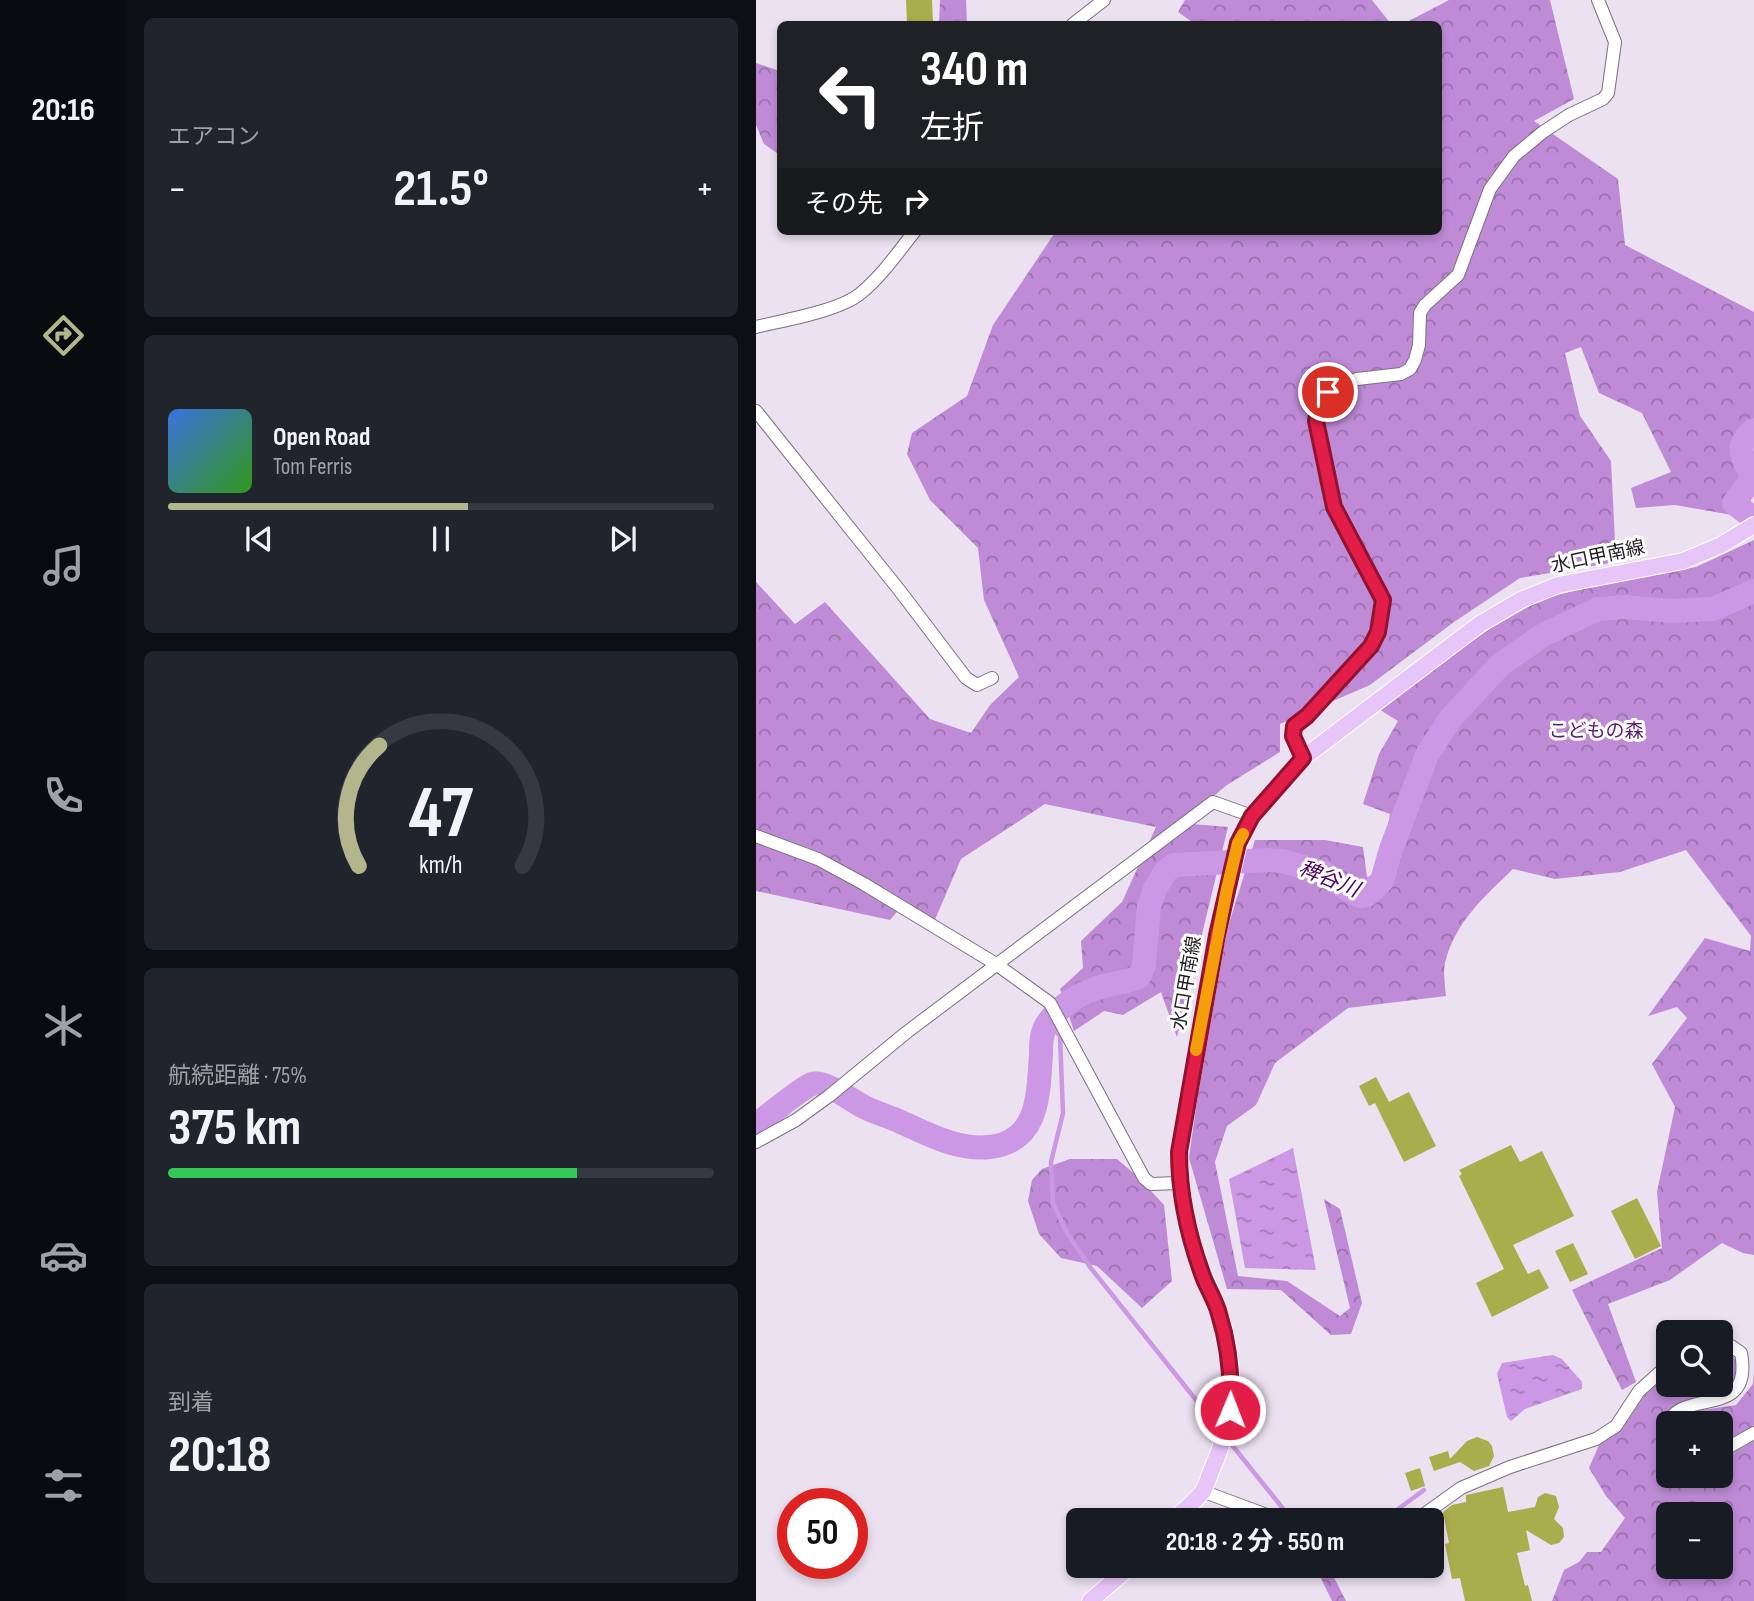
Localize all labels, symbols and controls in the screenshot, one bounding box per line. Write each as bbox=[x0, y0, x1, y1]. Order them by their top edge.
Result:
text: 340 m bbox=[920, 41, 1028, 100]
icon: left bbox=[805, 49, 896, 140]
text: 20:16 bbox=[31, 91, 95, 130]
text: 左折 bbox=[920, 109, 984, 148]
text: エアコン bbox=[168, 123, 260, 151]
text: 21.5° bbox=[393, 158, 489, 221]
text: − bbox=[168, 167, 187, 212]
text: + bbox=[695, 167, 714, 212]
icon: right bbox=[897, 182, 935, 220]
text: その先 bbox=[805, 189, 883, 220]
icon: directions bbox=[39, 311, 88, 360]
pin bbox=[1298, 362, 1358, 422]
icon: arrive bbox=[1309, 373, 1347, 411]
text: Open Road bbox=[273, 422, 370, 453]
text: Tom Ferris bbox=[273, 453, 352, 481]
icon: previous bbox=[240, 520, 278, 558]
icon: pause bbox=[422, 520, 460, 558]
icon: next bbox=[604, 520, 642, 558]
street label: 水口甲南線 bbox=[1549, 536, 1647, 578]
icon: music bbox=[39, 541, 88, 590]
park label: こどもの森 bbox=[1548, 720, 1644, 743]
icon: phone bbox=[39, 771, 88, 820]
text: 47 bbox=[409, 771, 474, 859]
text: km/h bbox=[419, 850, 463, 881]
water label: 稗谷川 bbox=[1295, 856, 1365, 903]
street label: 水口甲南線 bbox=[1167, 934, 1207, 1032]
icon: climate bbox=[39, 1001, 88, 1050]
text: 航続距離 · 75% bbox=[168, 1062, 307, 1090]
text: 375 km bbox=[168, 1097, 301, 1160]
icon: car bbox=[39, 1231, 88, 1280]
map controls bbox=[1656, 1320, 1733, 1579]
button: search bbox=[1656, 1320, 1733, 1397]
position arrow bbox=[1193, 1373, 1267, 1447]
text: 到着 bbox=[168, 1389, 214, 1417]
button: + bbox=[1656, 1411, 1733, 1488]
text: 20:18 bbox=[168, 1424, 271, 1487]
icon: filters bbox=[39, 1461, 88, 1510]
speed limit sign: 50 bbox=[777, 1488, 868, 1579]
button: − bbox=[1656, 1502, 1733, 1579]
text: 20:18 · 2 分 · 550 m bbox=[1166, 1527, 1344, 1558]

